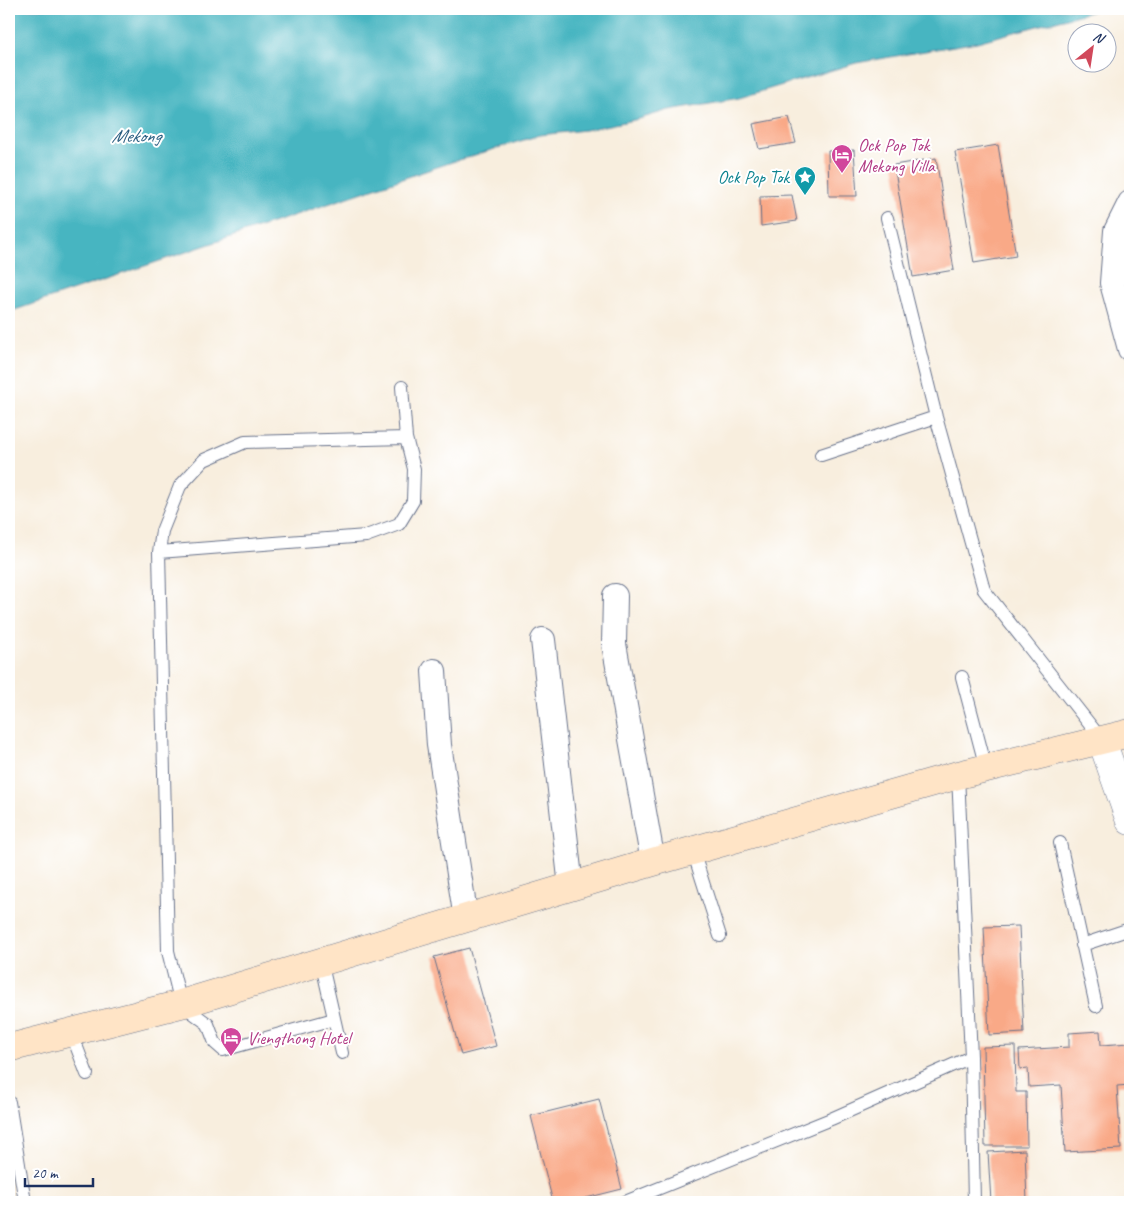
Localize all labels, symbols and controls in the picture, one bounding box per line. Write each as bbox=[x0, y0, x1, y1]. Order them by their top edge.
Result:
north arrow bbox=[1066, 22, 1116, 72]
text: N bbox=[1090, 28, 1108, 48]
water label: Mekong bbox=[112, 124, 163, 148]
place label: Ock Pop Tok Mekong Villa bbox=[858, 134, 936, 177]
hotel icon: Ock Pop Tok Mekong Villa bbox=[830, 143, 854, 174]
place icon: Ock Pop Tok bbox=[793, 165, 817, 196]
place label: Ock Pop Tok bbox=[718, 166, 790, 188]
hotel icon: Viengthong Hotel bbox=[219, 1026, 243, 1057]
place label: Viengthong Hotel bbox=[247, 1027, 353, 1049]
scale bar bbox=[25, 1156, 92, 1188]
text: 20 m bbox=[32, 1164, 59, 1183]

